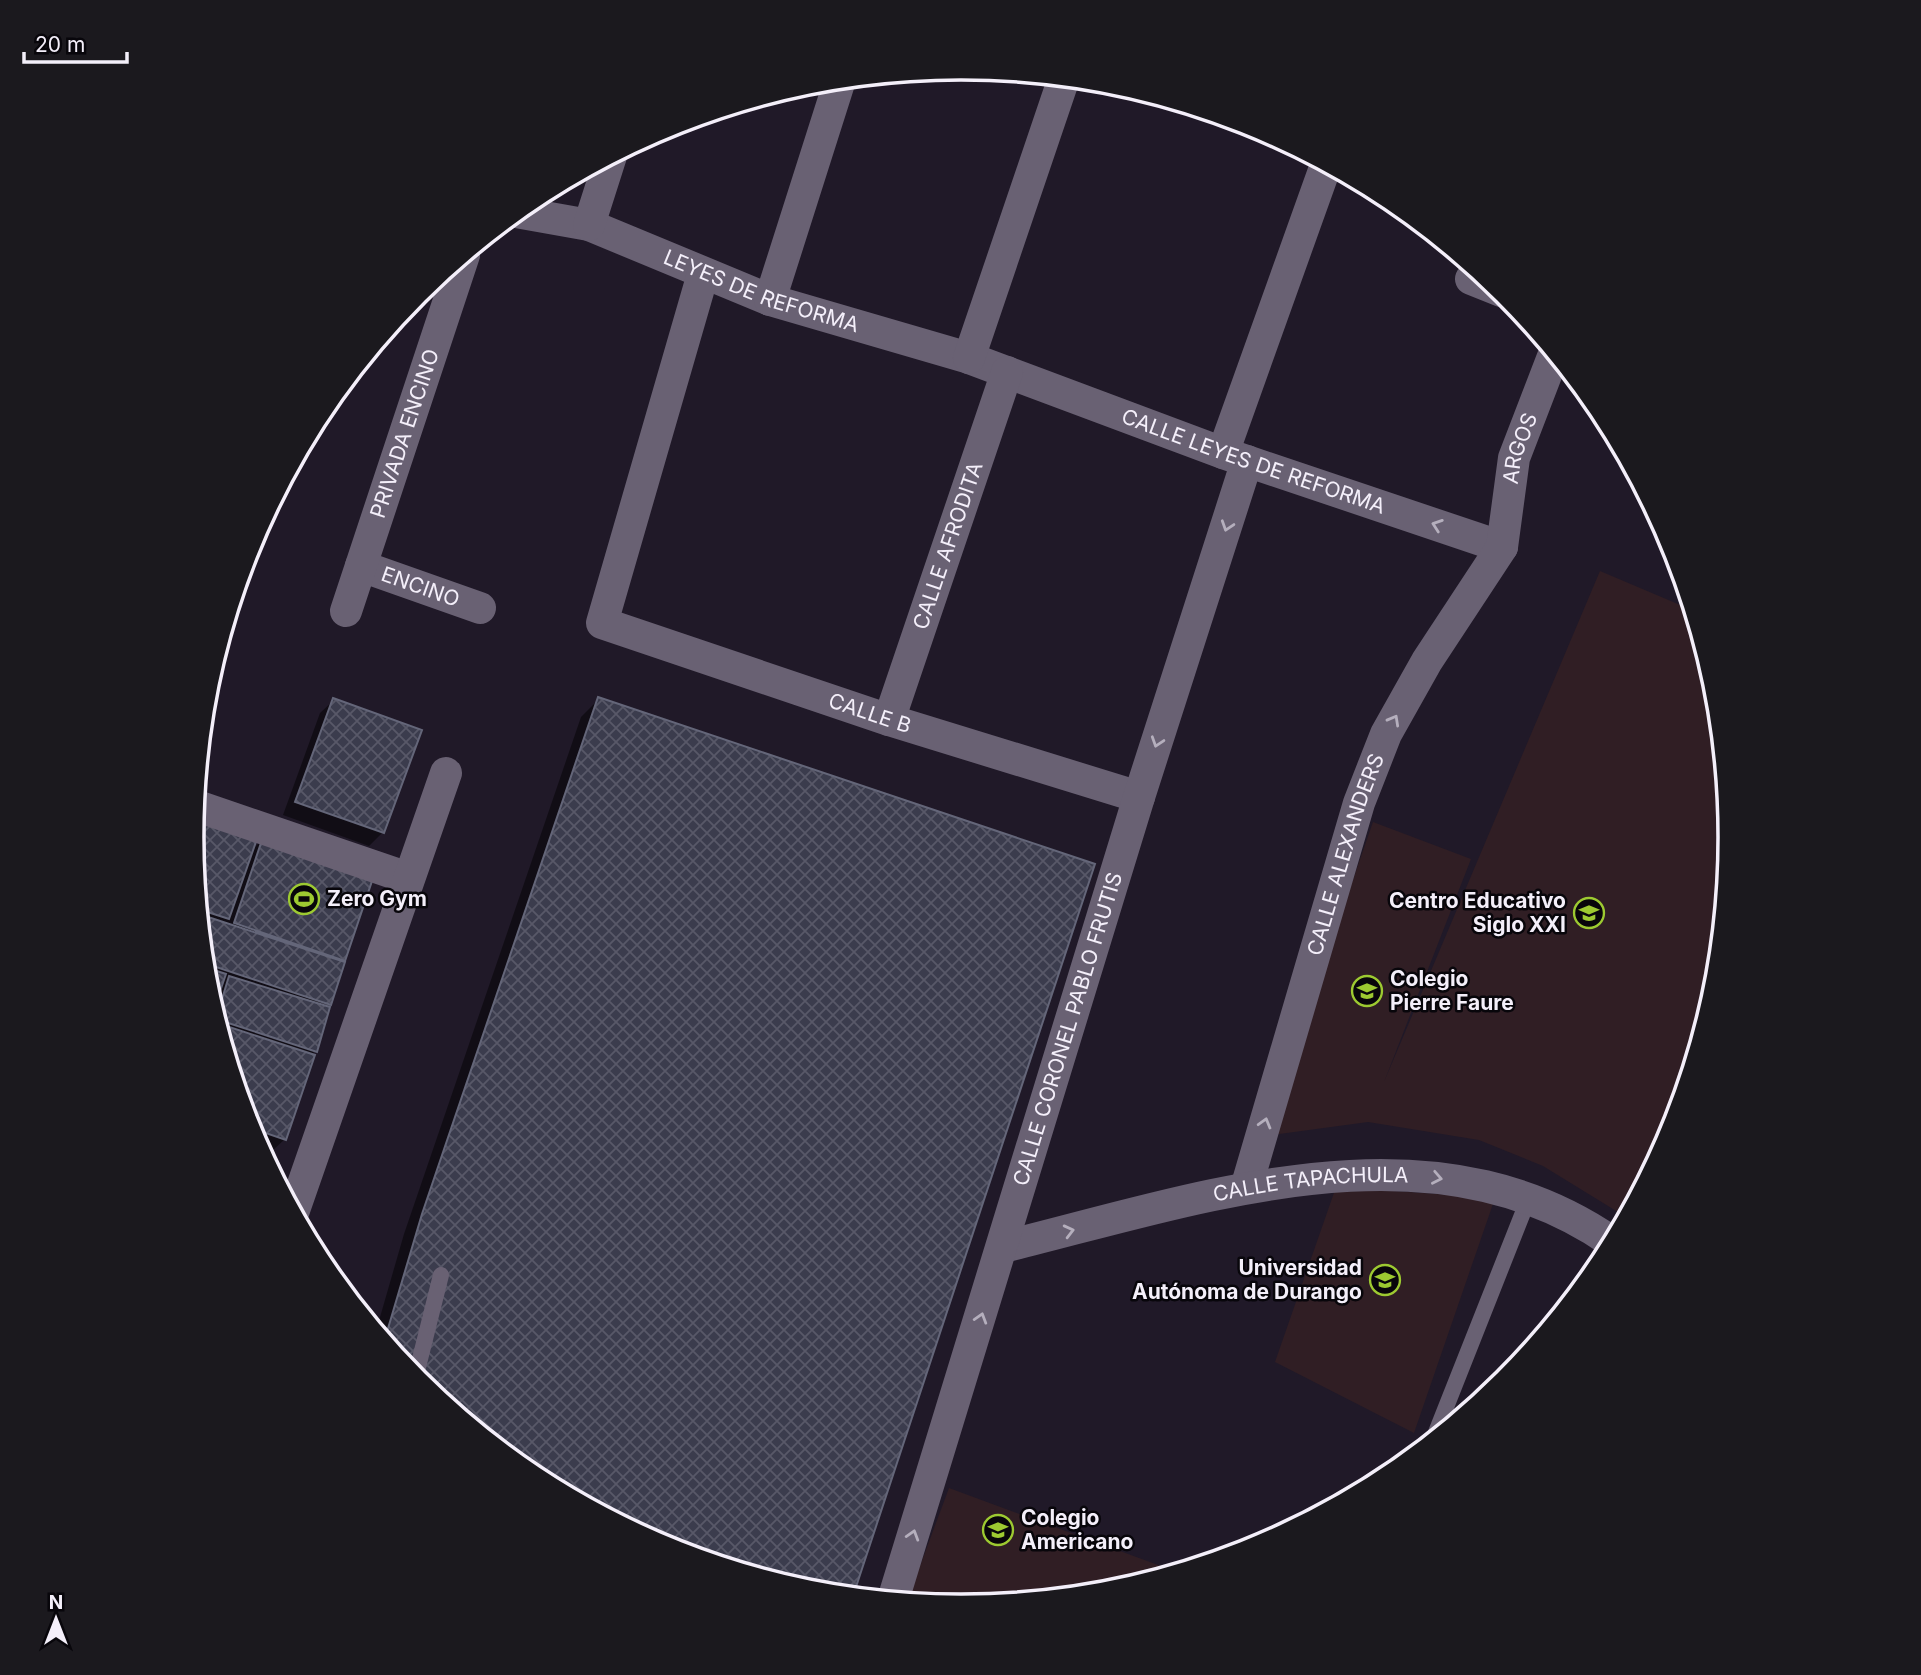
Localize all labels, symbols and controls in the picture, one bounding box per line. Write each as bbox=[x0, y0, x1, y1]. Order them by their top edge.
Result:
scale bar bbox=[24, 21, 128, 65]
text: 20 m bbox=[35, 32, 85, 57]
street label: LEYES DE REFORMA bbox=[660, 244, 862, 337]
street label: PRIVADA ENCINO bbox=[365, 346, 444, 521]
street label: CALLE LEYES DE REFORMA bbox=[1118, 403, 1389, 519]
street label: ARGOS bbox=[1498, 409, 1542, 485]
street label: CALLE AFRODITA bbox=[908, 459, 988, 633]
one-way arrow bbox=[1220, 519, 1235, 531]
one-way arrow bbox=[1432, 519, 1444, 533]
street label: ENCINO bbox=[378, 561, 463, 612]
street label: CALLE B bbox=[825, 688, 914, 738]
one-way arrow bbox=[1386, 714, 1399, 727]
one-way arrow bbox=[1151, 736, 1165, 748]
street label: CALLE ALEXANDERS bbox=[1302, 750, 1389, 958]
street label: CALLE CORONEL PABLO FRUTIS bbox=[1008, 869, 1127, 1189]
sports icon: Zero Gym bbox=[287, 882, 321, 916]
place label: Zero Gym bbox=[327, 886, 427, 911]
place label: Centro Educativo Siglo XXI bbox=[1389, 888, 1566, 937]
school or university icon: Centro Educativo Siglo XXI bbox=[1572, 896, 1606, 930]
place label: Colegio Pierre Faure bbox=[1390, 966, 1514, 1015]
school or university icon: Colegio Pierre Faure bbox=[1350, 974, 1384, 1008]
one-way arrow bbox=[1257, 1117, 1272, 1129]
street label: CALLE TAPACHULA bbox=[1211, 1162, 1409, 1207]
one-way arrow bbox=[1431, 1169, 1443, 1184]
one-way arrow bbox=[1063, 1225, 1075, 1239]
place label: Universidad Autónoma de Durango bbox=[1132, 1255, 1362, 1304]
school or university icon: Universidad Autónoma de Durango bbox=[1368, 1263, 1402, 1297]
one-way arrow bbox=[972, 1312, 987, 1324]
place label: Colegio Americano bbox=[1021, 1505, 1134, 1554]
school or university icon: Colegio Americano bbox=[981, 1513, 1015, 1547]
one-way arrow bbox=[905, 1529, 919, 1542]
north arrow bbox=[21, 1584, 91, 1654]
text: N bbox=[49, 1591, 63, 1614]

